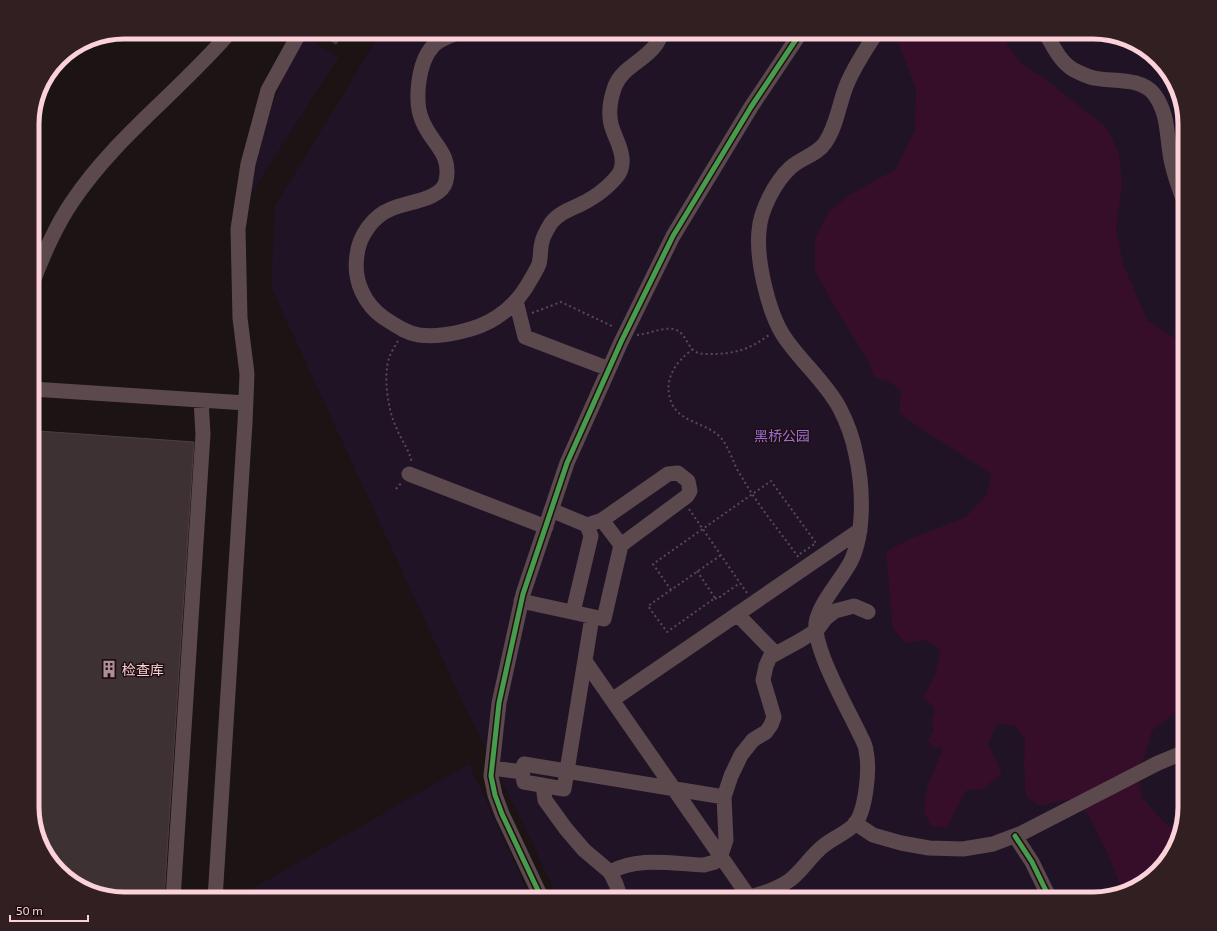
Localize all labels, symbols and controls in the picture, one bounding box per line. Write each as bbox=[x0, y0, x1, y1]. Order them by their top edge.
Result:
park label: 黑桥公园 bbox=[754, 427, 810, 444]
building icon: 检查库 bbox=[99, 659, 119, 679]
place label: 检查库 bbox=[122, 661, 164, 678]
scale bar bbox=[10, 897, 88, 923]
text: 50 m bbox=[16, 903, 43, 917]

